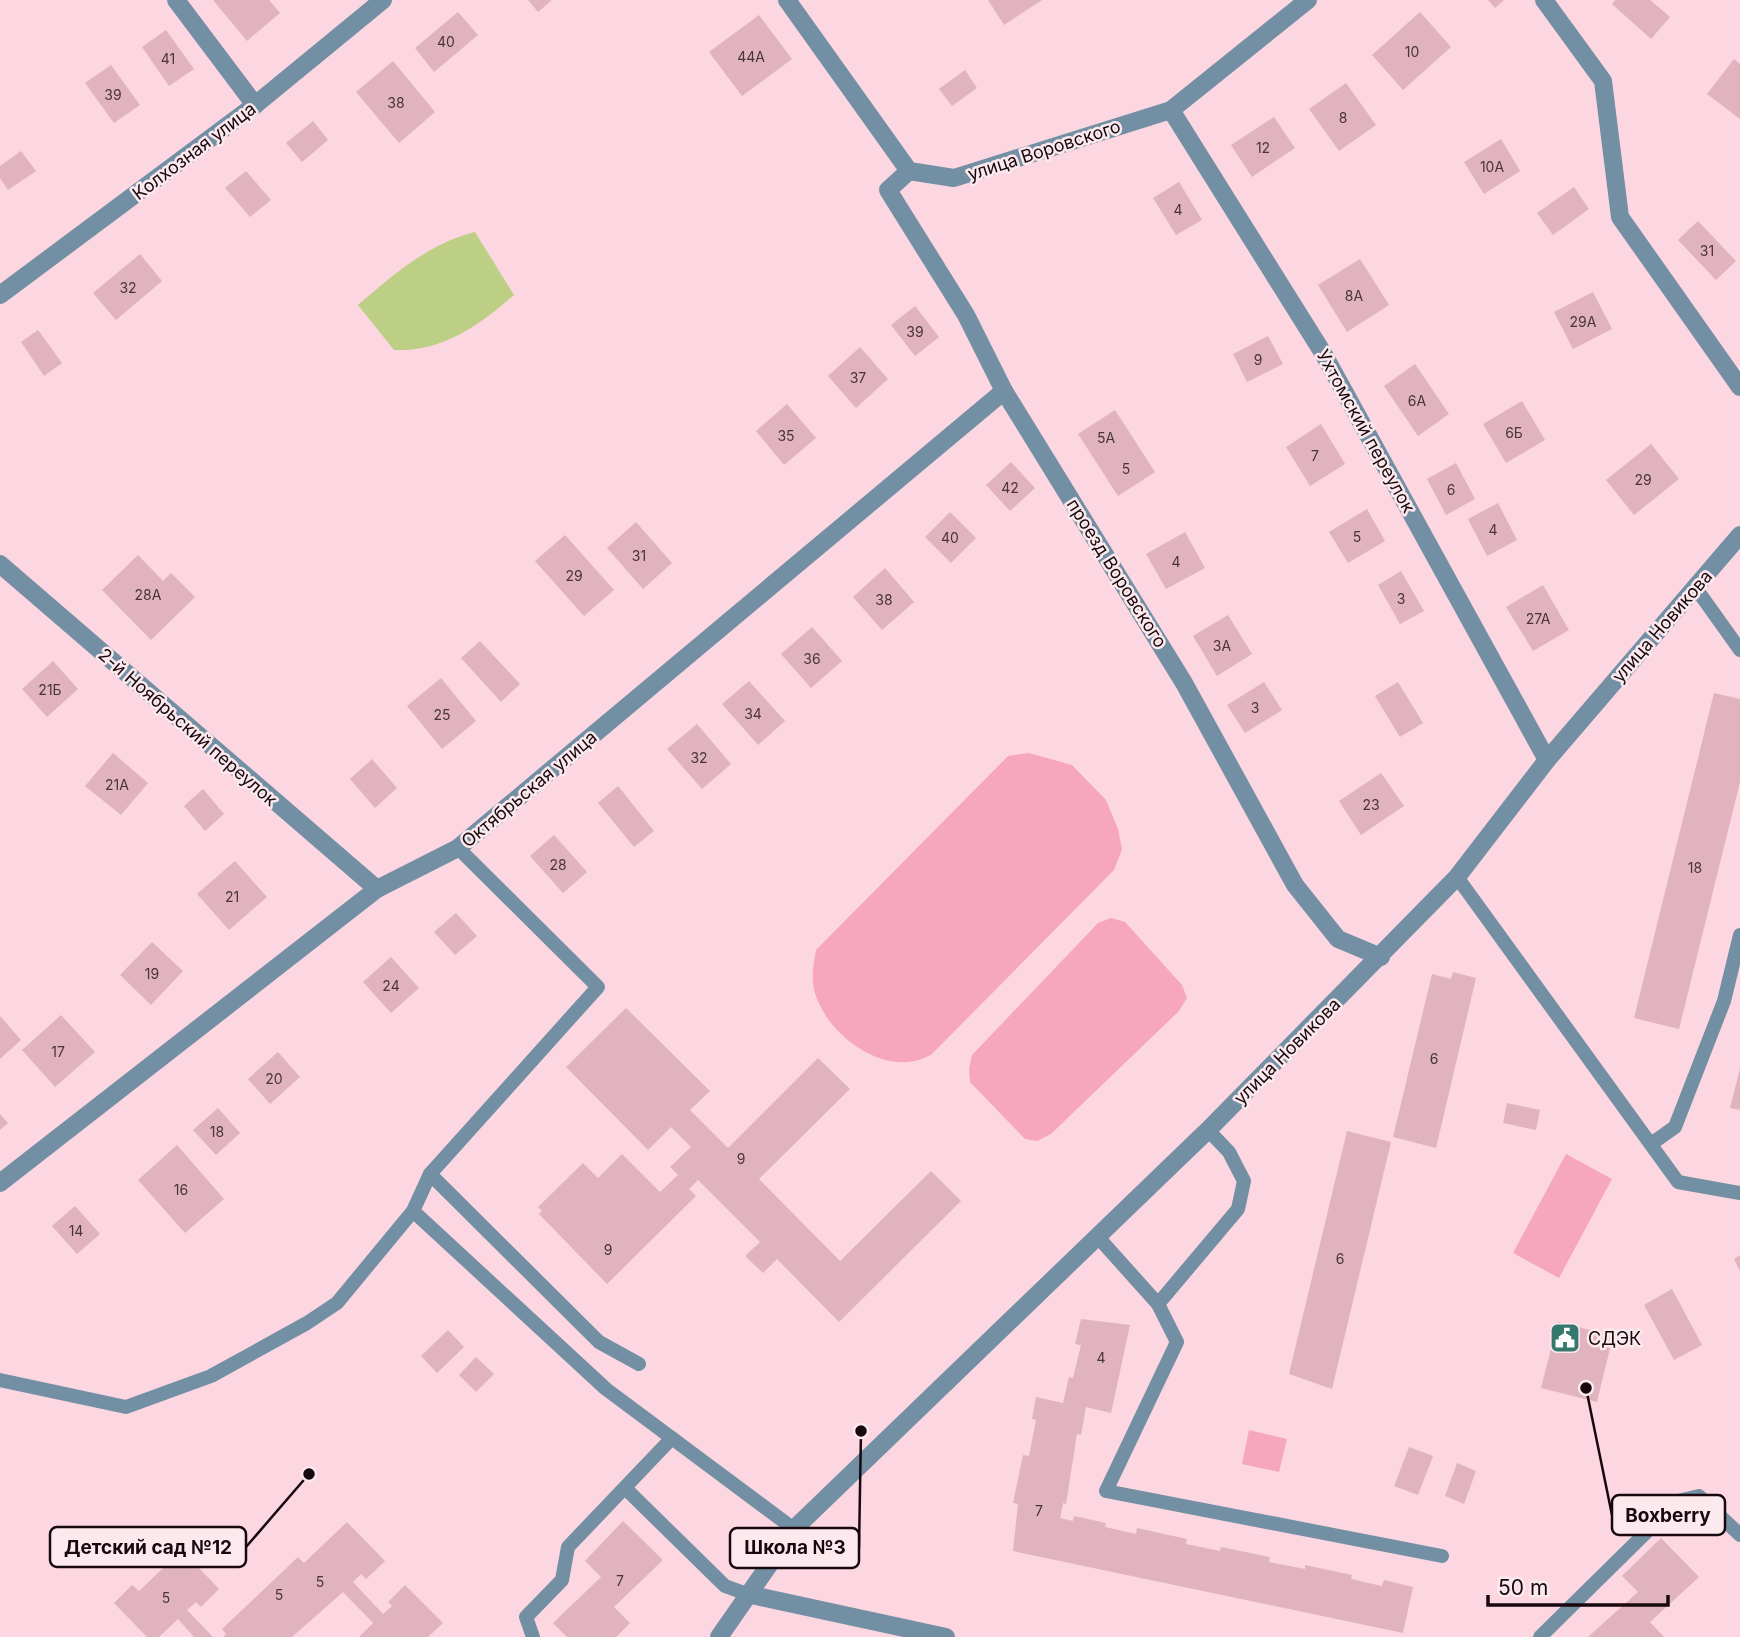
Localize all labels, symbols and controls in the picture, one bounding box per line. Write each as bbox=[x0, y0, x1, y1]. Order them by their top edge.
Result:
house number: 40 bbox=[437, 33, 455, 50]
house number: 10 bbox=[1405, 43, 1419, 60]
house number: 44А bbox=[737, 48, 765, 65]
house number: 41 bbox=[161, 50, 175, 67]
house number: 39 bbox=[104, 86, 122, 103]
house number: 38 bbox=[387, 94, 405, 111]
street label: Колхозная улица bbox=[128, 98, 260, 204]
house number: 8 bbox=[1339, 109, 1347, 126]
street label: улица Воровского bbox=[965, 115, 1123, 185]
house number: 12 bbox=[1256, 139, 1270, 156]
house number: 10А bbox=[1480, 158, 1504, 175]
house number: 4 bbox=[1173, 201, 1183, 218]
house number: 31 bbox=[1700, 242, 1714, 259]
house number: 32 bbox=[119, 279, 137, 296]
house number: 8А bbox=[1345, 287, 1363, 304]
house number: 29А bbox=[1570, 313, 1597, 330]
house number: 39 bbox=[906, 323, 924, 340]
street label: Ухтомский переулок bbox=[1312, 346, 1420, 516]
house number: 9 bbox=[1254, 351, 1262, 368]
house number: 37 bbox=[850, 369, 866, 386]
house number: 6А bbox=[1408, 392, 1427, 409]
house number: 6Б bbox=[1505, 424, 1523, 441]
house number: 35 bbox=[777, 427, 795, 444]
house number: 5А bbox=[1097, 429, 1115, 446]
house number: 7 bbox=[1311, 447, 1319, 464]
house number: 5 bbox=[1122, 460, 1130, 477]
house number: 29 bbox=[1634, 471, 1652, 488]
house number: 42 bbox=[1001, 479, 1019, 496]
house number: 6 bbox=[1447, 481, 1455, 498]
street label: проезд Воровского bbox=[1063, 495, 1171, 651]
house number: 4 bbox=[1488, 521, 1498, 538]
house number: 5 bbox=[1353, 528, 1361, 545]
house number: 40 bbox=[941, 529, 959, 546]
house number: 31 bbox=[632, 547, 646, 564]
house number: 4 bbox=[1171, 553, 1181, 570]
street label: улица Новикова bbox=[1608, 566, 1716, 686]
house number: 29 bbox=[565, 567, 583, 584]
house number: 28А bbox=[135, 586, 162, 603]
house number: 3 bbox=[1397, 590, 1405, 607]
house number: 38 bbox=[875, 591, 893, 608]
house number: 27А bbox=[1526, 610, 1551, 627]
house number: 3А bbox=[1213, 637, 1231, 654]
street label: 2-й Ноябрьский переулок bbox=[94, 644, 282, 810]
house number: 36 bbox=[803, 650, 821, 667]
house number: 21Б bbox=[38, 681, 62, 698]
house number: 3 bbox=[1251, 699, 1259, 716]
house number: 34 bbox=[744, 705, 762, 722]
house number: 25 bbox=[433, 706, 451, 723]
street label: Октябрьская улица bbox=[457, 726, 601, 852]
house number: 32 bbox=[690, 749, 708, 766]
house number: 21А bbox=[105, 776, 129, 793]
house number: 23 bbox=[1362, 796, 1380, 813]
house number: 28 bbox=[549, 856, 567, 873]
house number: 18 bbox=[1688, 859, 1702, 876]
house number: 21 bbox=[225, 888, 239, 905]
house number: 19 bbox=[145, 965, 159, 982]
house number: 24 bbox=[382, 977, 400, 994]
street label: улица Новикова bbox=[1230, 994, 1344, 1108]
house number: 17 bbox=[51, 1043, 65, 1060]
house number: 6 bbox=[1430, 1050, 1438, 1067]
house number: 20 bbox=[265, 1070, 283, 1087]
house number: 18 bbox=[210, 1123, 224, 1140]
house number: 9 bbox=[737, 1150, 745, 1167]
house number: 16 bbox=[174, 1181, 188, 1198]
house number: 14 bbox=[69, 1222, 83, 1239]
house number: 9 bbox=[604, 1241, 612, 1258]
house number: 6 bbox=[1336, 1250, 1344, 1267]
public building icon: СДЭК bbox=[1548, 1321, 1582, 1355]
place label: СДЭК bbox=[1588, 1328, 1641, 1349]
house number: 4 bbox=[1096, 1349, 1106, 1366]
callout: Boxberry bbox=[1612, 1495, 1725, 1535]
house number: 7 bbox=[1035, 1502, 1043, 1519]
text: Boxberry bbox=[1625, 1504, 1711, 1527]
callout: Детский сад №12 bbox=[50, 1527, 246, 1567]
callout: Школа №3 bbox=[730, 1528, 859, 1568]
text: Детский сад №12 bbox=[64, 1536, 232, 1559]
text: Школа №3 bbox=[744, 1536, 846, 1559]
scale bar bbox=[1488, 1564, 1668, 1608]
house number: 7 bbox=[616, 1572, 624, 1589]
house number: 5 bbox=[316, 1573, 324, 1590]
text: 50 m bbox=[1498, 1575, 1548, 1600]
house number: 5 bbox=[275, 1586, 283, 1603]
house number: 5 bbox=[162, 1589, 170, 1606]

